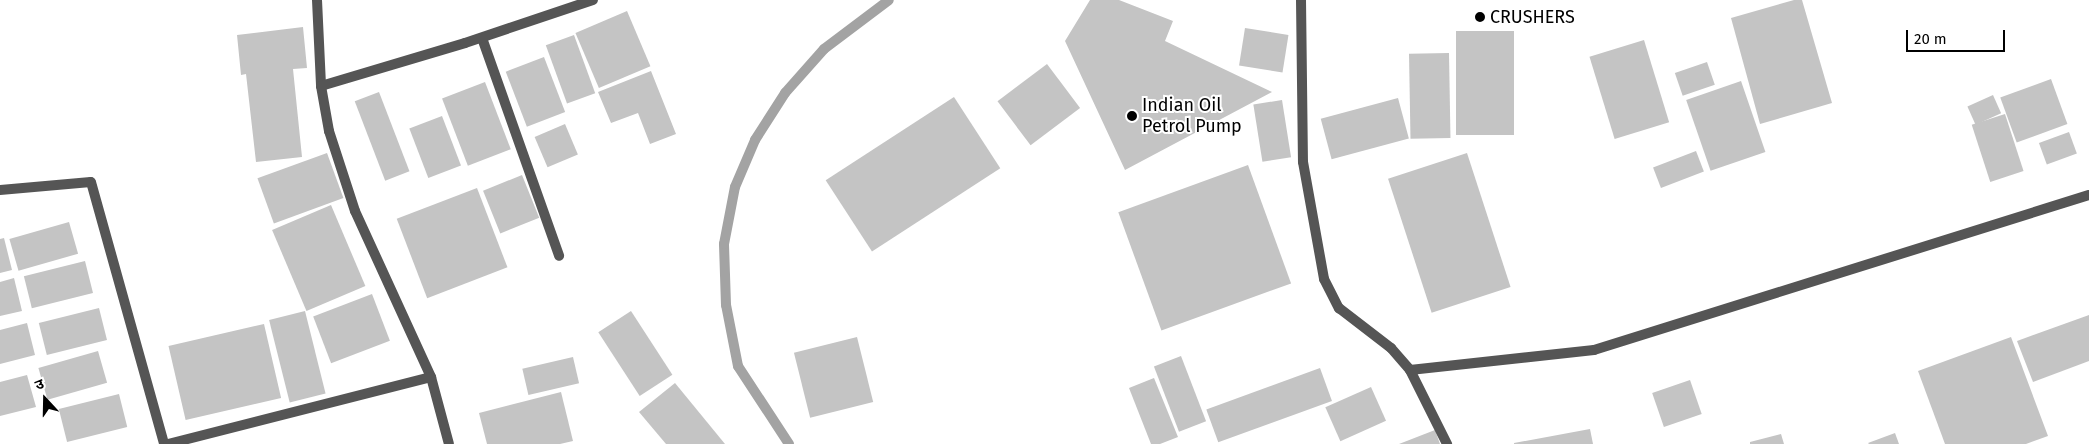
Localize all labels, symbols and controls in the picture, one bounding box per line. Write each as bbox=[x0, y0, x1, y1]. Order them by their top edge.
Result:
place label: CRUSHERS bbox=[1490, 6, 1575, 28]
marker: CRUSHERS bbox=[1474, 11, 1486, 23]
scale bar bbox=[1909, 20, 2008, 52]
text: 20 m bbox=[1914, 30, 1947, 48]
place label: Indian Oil Petrol Pump bbox=[1142, 95, 1242, 138]
marker: Indian Oil Petrol Pump bbox=[1126, 110, 1138, 122]
north arrow bbox=[20, 374, 70, 424]
text: उ bbox=[33, 375, 46, 394]

